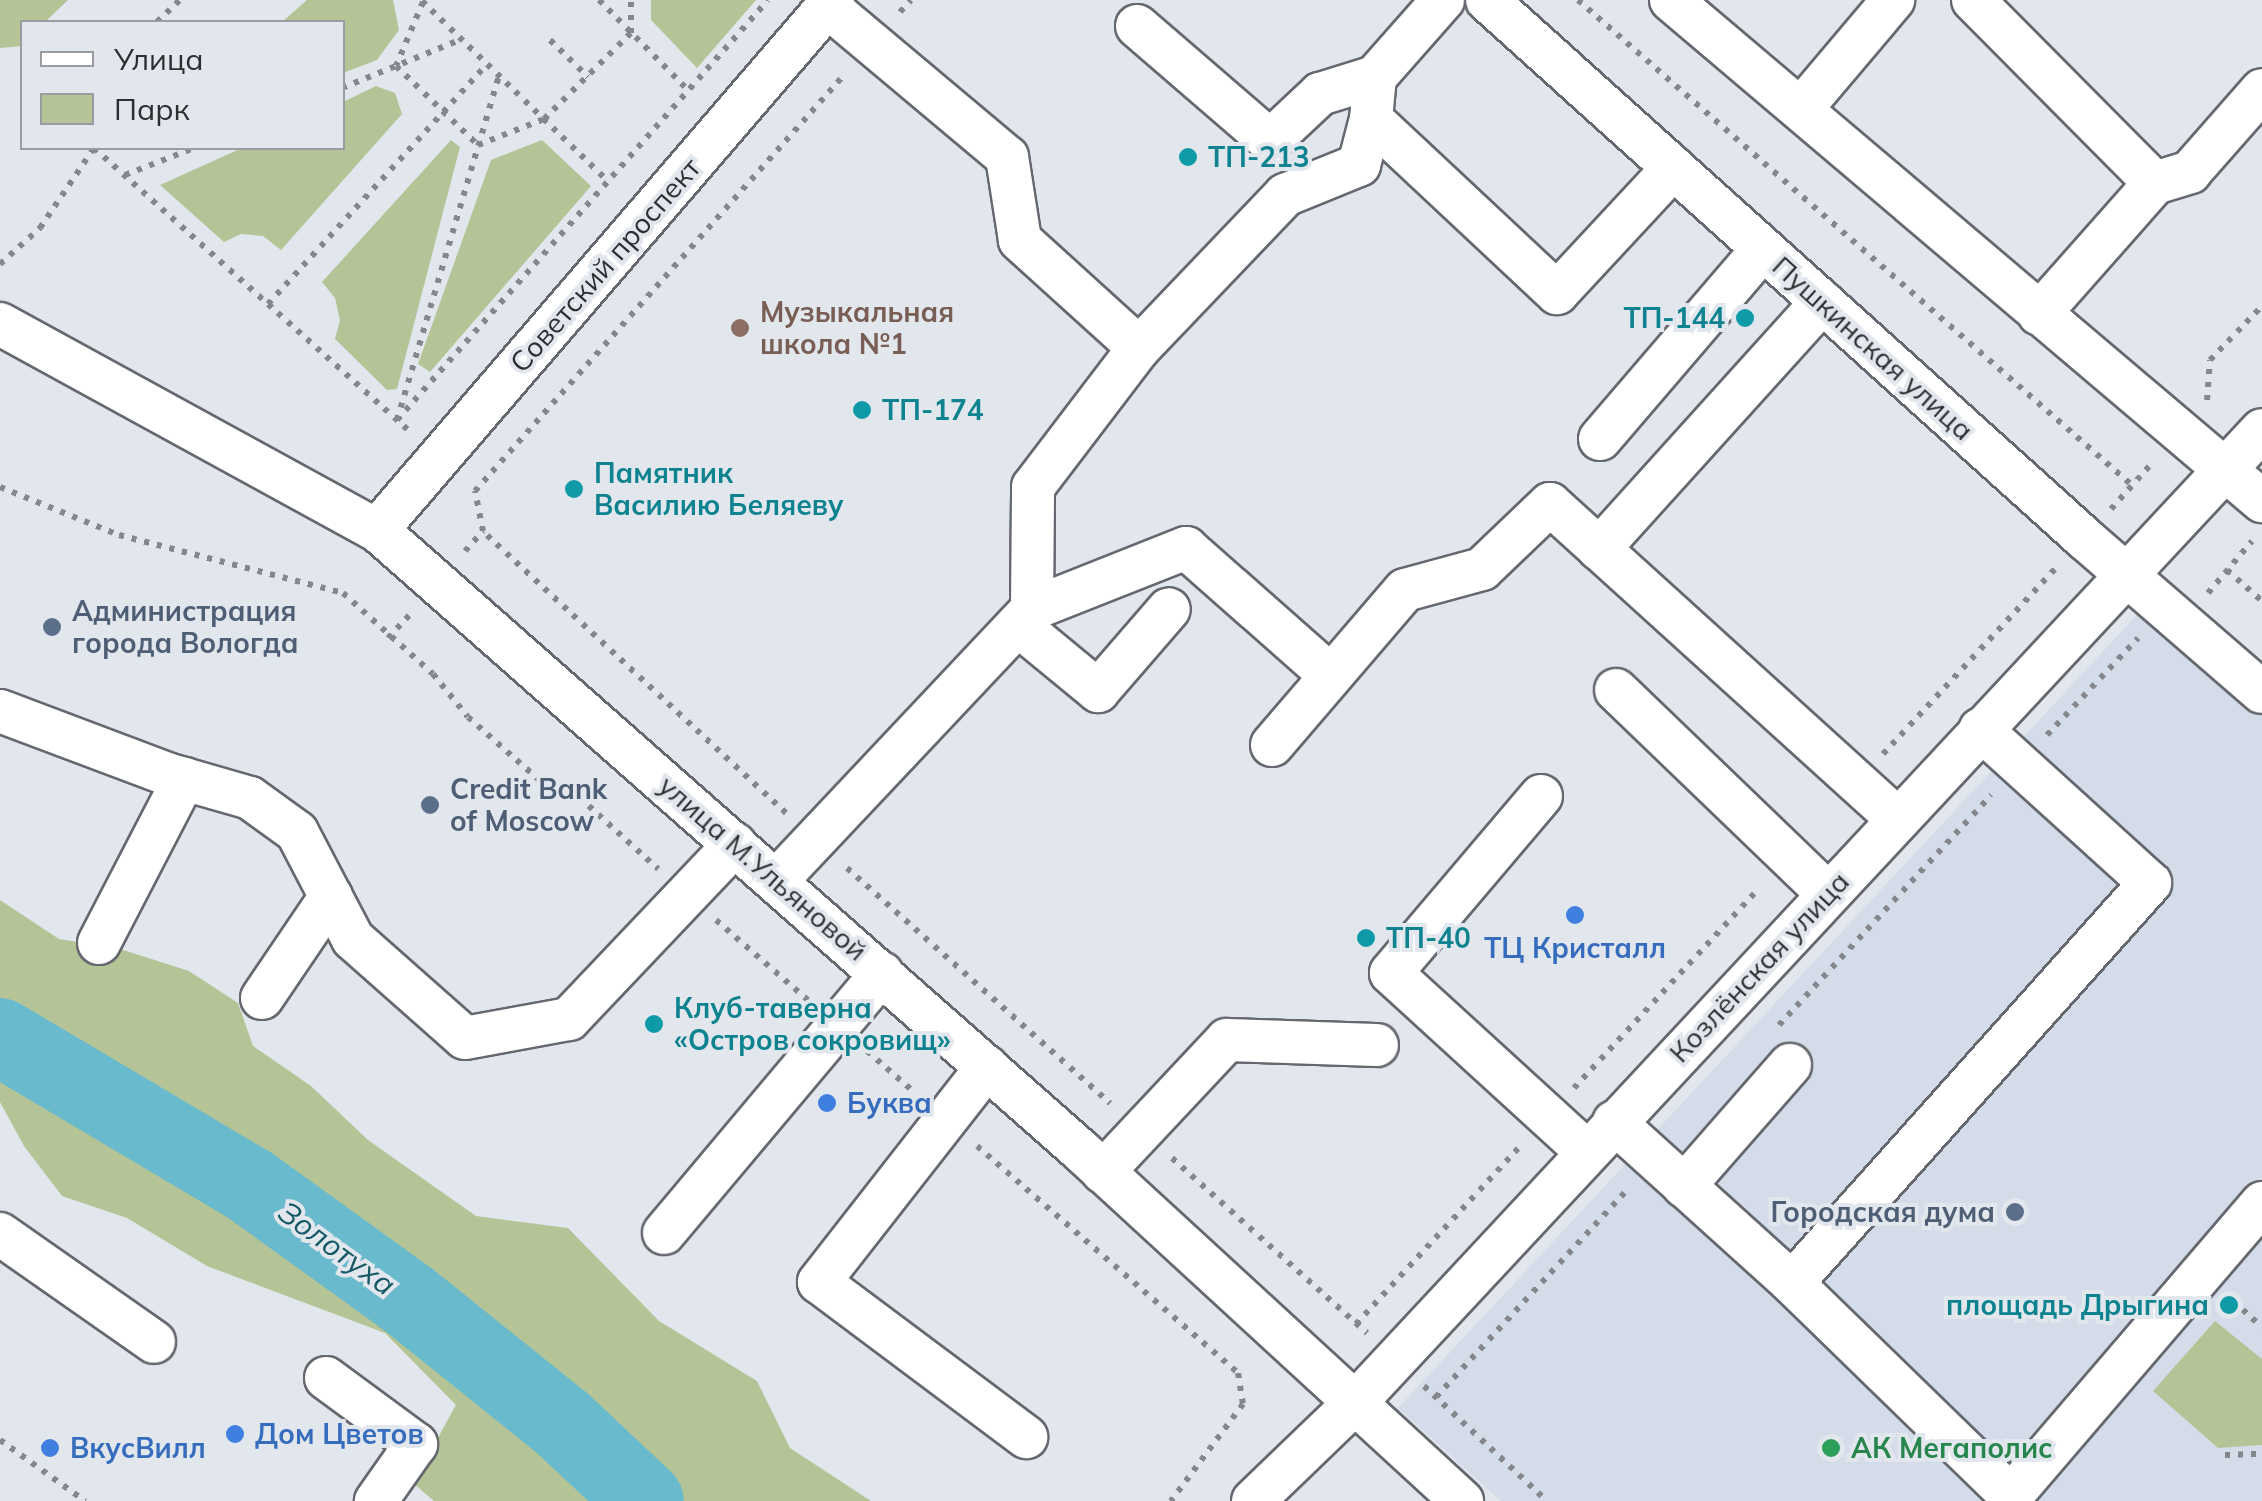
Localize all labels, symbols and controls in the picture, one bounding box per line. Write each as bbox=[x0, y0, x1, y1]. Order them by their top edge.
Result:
legend bbox=[20, 20, 345, 150]
text: Улица bbox=[114, 40, 204, 78]
text: Парк bbox=[114, 90, 190, 128]
place label: ТП-213 bbox=[1208, 140, 1310, 174]
marker: ТП-213 bbox=[1177, 146, 1199, 168]
street label: Советский проспект bbox=[503, 151, 707, 379]
street label: Пушкинская улица bbox=[1766, 249, 1980, 447]
place label: Музыкальная школа №1 bbox=[760, 295, 954, 361]
place label: ТП-144 bbox=[1623, 301, 1725, 335]
marker: ТП-144 bbox=[1734, 307, 1756, 329]
marker: Музыкальная школа №1 bbox=[729, 317, 751, 339]
place label: ТП-174 bbox=[882, 393, 984, 427]
marker: ТП-174 bbox=[851, 399, 873, 421]
place label: Памятник Василию Беляеву bbox=[594, 456, 844, 522]
marker: Памятник Василию Беляеву bbox=[563, 478, 585, 500]
place label: Администрация города Вологда bbox=[72, 594, 298, 660]
marker: Администрация города Вологда bbox=[41, 616, 63, 638]
street label: улица М.Ульяновой bbox=[652, 769, 874, 967]
place label: Credit Bank of Moscow bbox=[450, 772, 607, 838]
marker: Credit Bank of Moscow bbox=[419, 794, 441, 816]
street label: Козлёнская улица bbox=[1662, 865, 1856, 1069]
marker: ТЦ Кристалл bbox=[1564, 904, 1586, 926]
place label: ТП-40 bbox=[1386, 921, 1471, 955]
marker: ТП-40 bbox=[1355, 927, 1377, 949]
place label: ТЦ Кристалл bbox=[1484, 931, 1666, 965]
place label: Клуб-таверна «Остров сокровищ» bbox=[674, 991, 951, 1057]
marker: Клуб-таверна «Остров сокровищ» bbox=[643, 1013, 665, 1035]
place label: Буква bbox=[847, 1086, 932, 1120]
marker: Буква bbox=[816, 1092, 838, 1114]
water label: Золотуха bbox=[271, 1193, 403, 1303]
place label: Городская дума bbox=[1770, 1195, 1995, 1229]
marker: Городская дума bbox=[2004, 1201, 2026, 1223]
place label: площадь Дрыгина bbox=[1946, 1288, 2209, 1322]
marker: площадь Дрыгина bbox=[2218, 1294, 2240, 1316]
place label: Дом Цветов bbox=[255, 1417, 424, 1451]
marker: Дом Цветов bbox=[224, 1423, 246, 1445]
place label: ВкусВилл bbox=[70, 1431, 206, 1465]
place label: АК Мегаполис bbox=[1851, 1431, 2053, 1465]
marker: ВкусВилл bbox=[39, 1437, 61, 1459]
marker: АК Мегаполис bbox=[1820, 1437, 1842, 1459]

